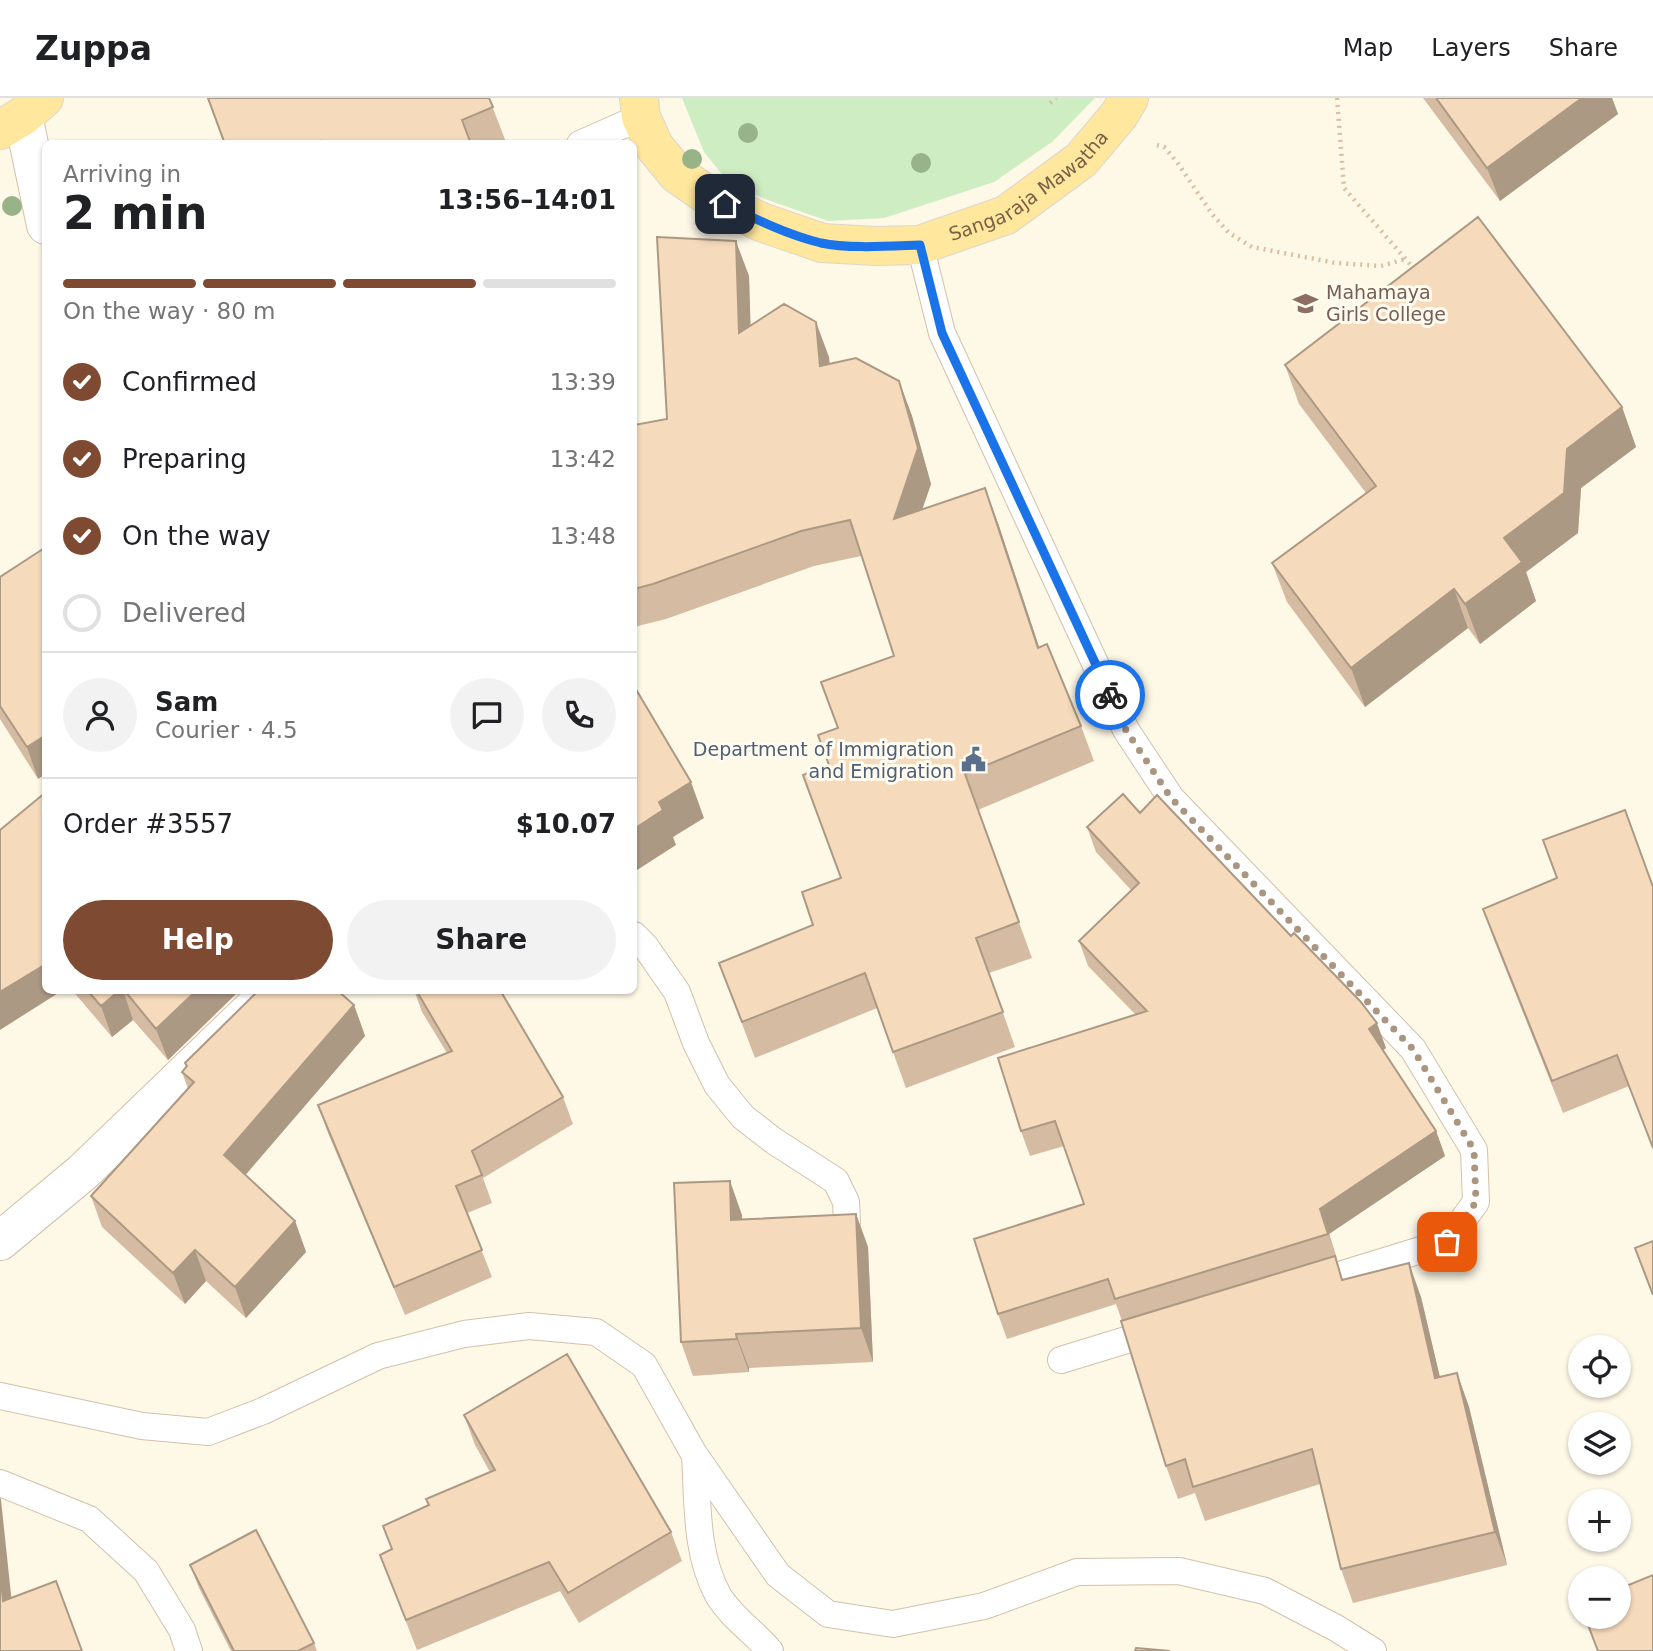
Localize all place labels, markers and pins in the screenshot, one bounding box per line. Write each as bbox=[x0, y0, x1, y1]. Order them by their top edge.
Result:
pin bbox=[695, 174, 755, 234]
place label: Mahamaya Girls College bbox=[1326, 281, 1446, 325]
school or university icon: Mahamaya Girls College bbox=[1292, 289, 1320, 317]
place label: Department of Immigration and Emigration bbox=[693, 738, 954, 782]
public building icon: Department of Immigration and Emigration bbox=[960, 746, 988, 774]
pin bbox=[1417, 1212, 1477, 1272]

